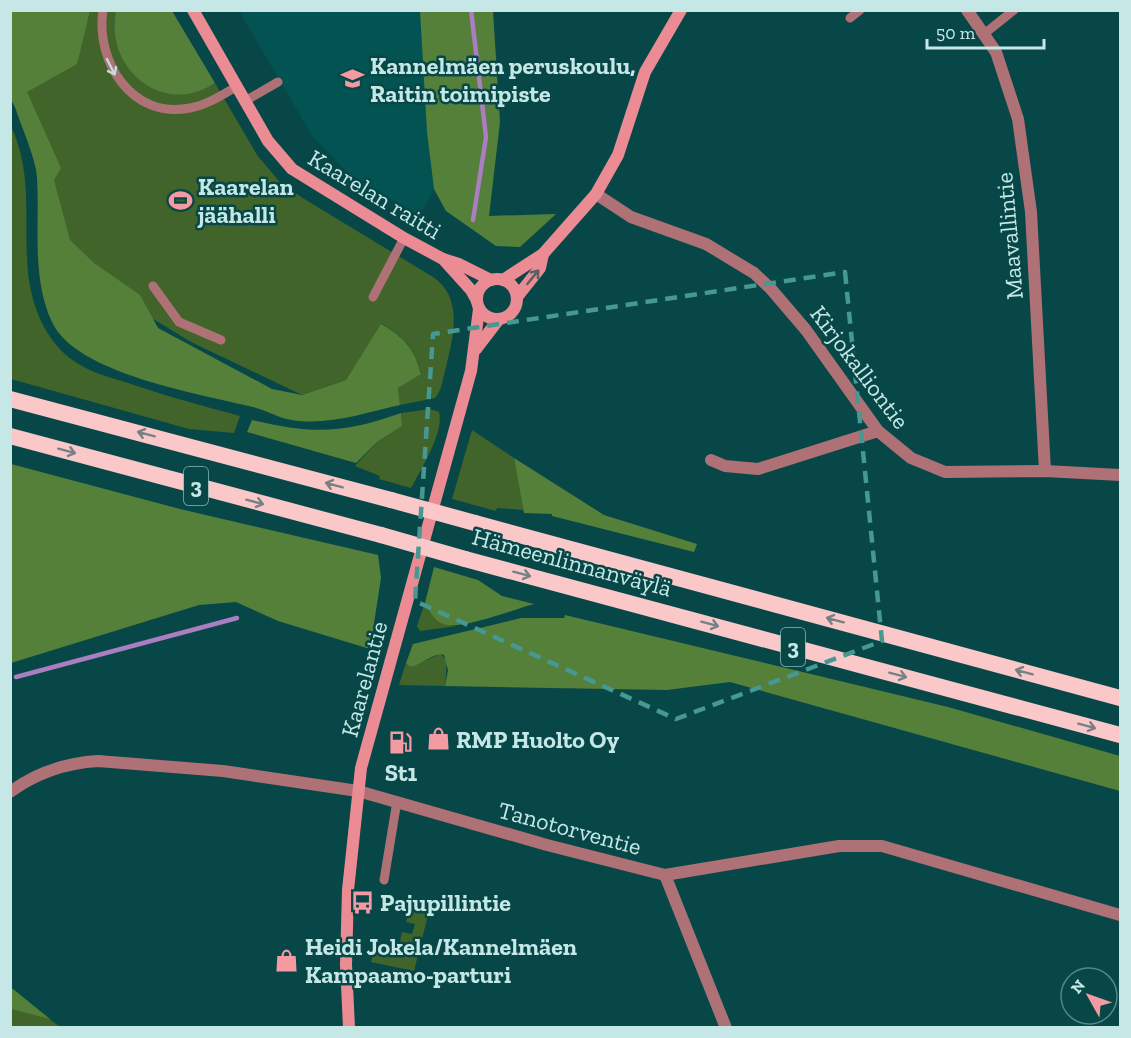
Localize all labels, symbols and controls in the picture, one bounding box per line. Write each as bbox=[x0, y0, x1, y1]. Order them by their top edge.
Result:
scale bar bbox=[927, 12, 1044, 50]
text: 50 m bbox=[936, 22, 976, 44]
place label: Kannelmäen peruskoulu, Raitin toimipiste bbox=[370, 51, 636, 108]
one-way arrow bbox=[106, 58, 117, 76]
school or university icon: Kannelmäen peruskoulu, Raitin toimipiste bbox=[339, 66, 365, 92]
street label: Kaarelan raitti bbox=[303, 143, 447, 245]
street label: Maavallintie bbox=[989, 171, 1029, 301]
place label: Kaarelan jäähalli bbox=[197, 172, 294, 229]
sports icon: Kaarelan jäähalli bbox=[167, 187, 193, 213]
one-way arrow bbox=[526, 269, 539, 285]
street label: Kirjokalliontie bbox=[804, 300, 916, 434]
one-way arrow bbox=[137, 428, 156, 439]
one-way arrow bbox=[57, 446, 76, 457]
road number: 3 bbox=[184, 467, 208, 505]
one-way arrow bbox=[325, 478, 344, 490]
one-way arrow bbox=[245, 497, 264, 508]
street label: Hämeenlinnanväylä bbox=[469, 521, 675, 603]
one-way arrow bbox=[512, 569, 531, 580]
one-way arrow bbox=[826, 614, 845, 626]
street label: Kaarelantie bbox=[335, 618, 393, 740]
one-way arrow bbox=[700, 619, 719, 631]
road number: 3 bbox=[781, 628, 805, 666]
one-way arrow bbox=[1014, 665, 1033, 677]
one-way arrow bbox=[888, 670, 907, 681]
one-way arrow bbox=[1077, 721, 1096, 732]
place label: RMP Huolto Oy bbox=[456, 725, 619, 754]
shop icon: RMP Huolto Oy bbox=[425, 726, 451, 752]
fuel station icon: St1 bbox=[388, 729, 414, 755]
place label: St1 bbox=[385, 758, 418, 787]
street label: Tanotorventie bbox=[495, 795, 645, 861]
place label: Pajupillintie bbox=[380, 888, 511, 917]
bus stop icon: Pajupillintie bbox=[349, 889, 375, 915]
place label: Heidi Jokela/Kannelmäen Kampaamo-parturi bbox=[305, 932, 577, 989]
shop icon: Heidi Jokela/Kannelmäen Kampaamo-parturi bbox=[274, 947, 300, 973]
north arrow bbox=[1059, 966, 1119, 1026]
text: N bbox=[1067, 976, 1089, 997]

